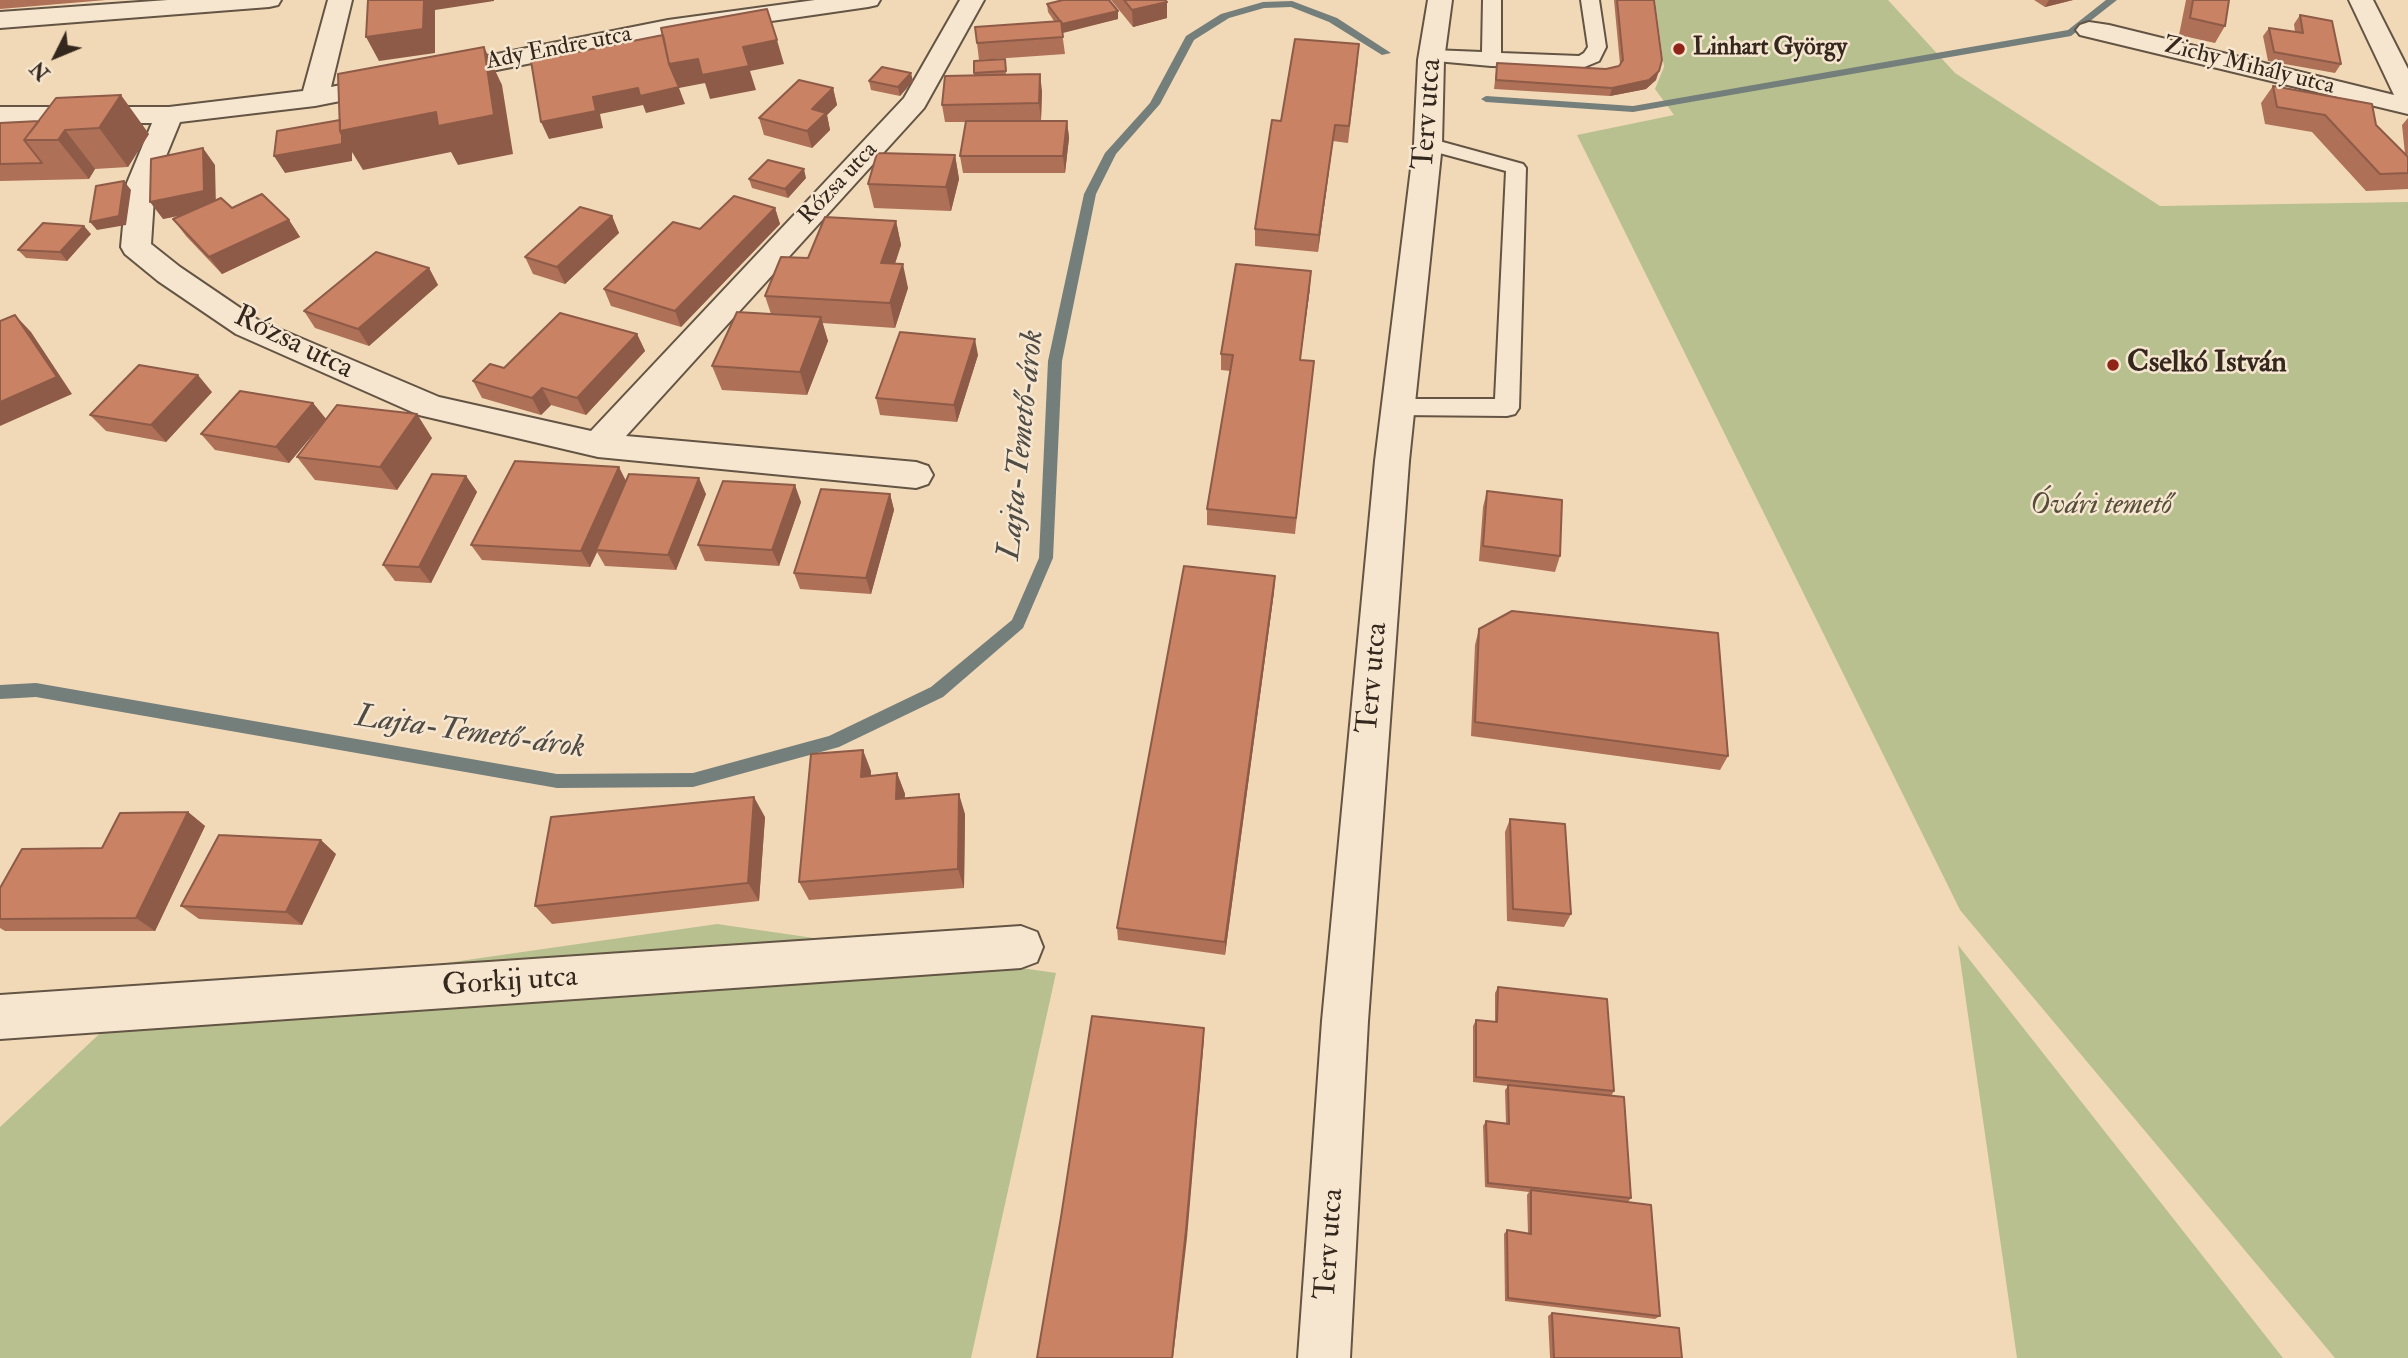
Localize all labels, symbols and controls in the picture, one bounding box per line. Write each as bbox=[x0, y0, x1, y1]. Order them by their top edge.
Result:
north arrow bbox=[21, 21, 91, 91]
street label: Ady Endre utca bbox=[484, 21, 634, 77]
street label: Zichy Mihály utca bbox=[2161, 32, 2337, 102]
place label: Linhart György bbox=[1693, 35, 1847, 63]
marker: Linhart György bbox=[1671, 41, 1687, 57]
text: N bbox=[26, 56, 55, 85]
street label: Terv utca bbox=[1407, 57, 1451, 171]
street label: Rózsa utca bbox=[793, 137, 885, 231]
street label: Rózsa utca bbox=[227, 300, 359, 388]
water label: Lajta-Temető-árok bbox=[992, 328, 1054, 562]
place label: Cselkó István bbox=[2127, 347, 2287, 383]
marker: Cselkó István bbox=[2105, 357, 2121, 373]
park label: Óvári temető bbox=[2030, 489, 2172, 525]
street label: Terv utca bbox=[1351, 621, 1397, 735]
water label: Lajta-Temető-árok bbox=[353, 699, 587, 769]
street label: Gorkij utca bbox=[441, 960, 579, 1006]
street label: Terv utca bbox=[1309, 1187, 1353, 1301]

